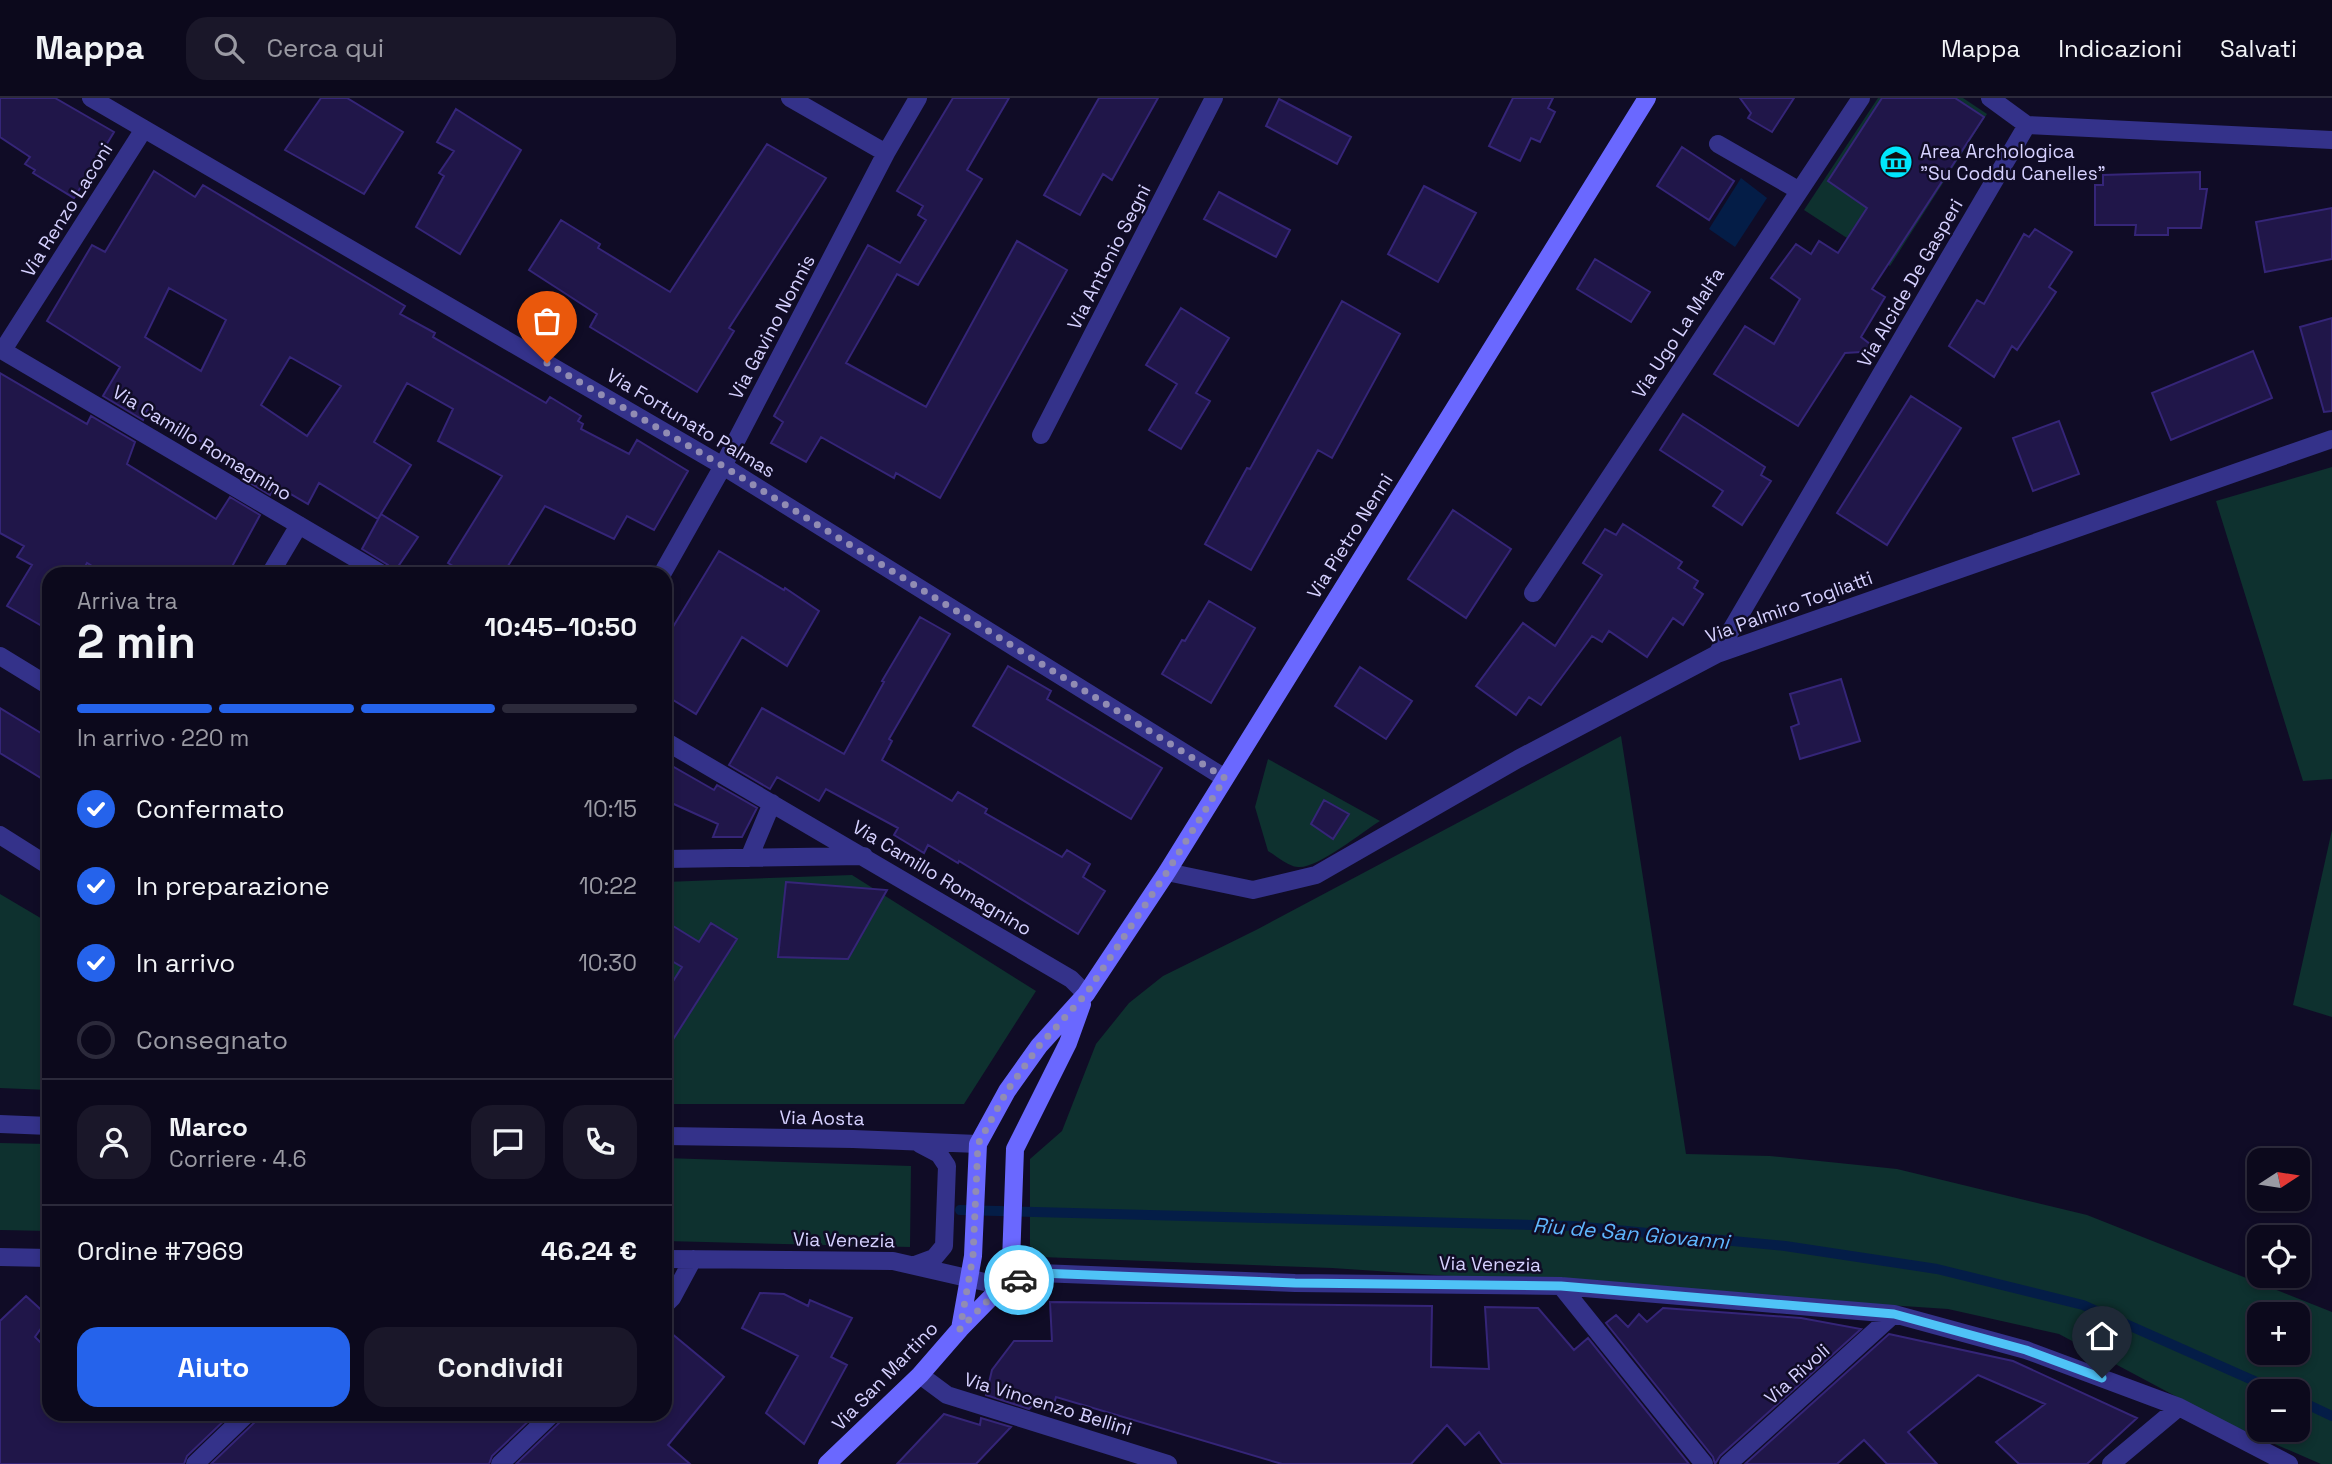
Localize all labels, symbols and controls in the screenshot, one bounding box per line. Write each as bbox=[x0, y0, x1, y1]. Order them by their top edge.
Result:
search box bbox=[186, 17, 676, 80]
text: Mappa bbox=[35, 27, 144, 69]
icon: search bbox=[210, 29, 248, 67]
text: Cerca qui bbox=[266, 31, 384, 65]
text: Mappa bbox=[1941, 33, 2020, 64]
text: Indicazioni bbox=[2058, 33, 2182, 64]
text: Salvati bbox=[2220, 33, 2297, 64]
street label: Via Renzo Laconi bbox=[16, 138, 118, 282]
place label: Area Archologica "Su Coddu Canelles" bbox=[1920, 139, 2106, 186]
museum icon: Area Archologica "Su Coddu Canelles" bbox=[1877, 143, 1915, 181]
street label: Via Antonio Segni bbox=[1062, 180, 1156, 334]
street label: Via Alcide De Gasperi bbox=[1852, 194, 1968, 372]
street label: Via Gavino Nonnis bbox=[723, 250, 821, 404]
street label: Via Ugo La Malfa bbox=[1626, 263, 1730, 403]
pin bbox=[517, 291, 577, 363]
icon: bag bbox=[528, 302, 566, 340]
street label: Via Fortunato Palmas bbox=[602, 363, 780, 483]
street label: Via Camillo Romagnino bbox=[108, 380, 296, 506]
street label: Via Pietro Nenni bbox=[1301, 469, 1399, 603]
street label: Via Palmiro Togliatti bbox=[1702, 565, 1876, 649]
text: Arriva tra bbox=[77, 586, 178, 616]
text: 10:45–10:50 bbox=[485, 610, 637, 644]
text: 2 min bbox=[77, 613, 196, 671]
text: In arrivo · 220 m bbox=[77, 723, 249, 753]
icon: check bbox=[77, 790, 115, 828]
text: Confermato bbox=[136, 792, 284, 826]
text: 10:15 bbox=[583, 794, 637, 824]
street label: Via Camillo Romagnino bbox=[848, 815, 1036, 941]
icon: check bbox=[77, 867, 115, 905]
text: In preparazione bbox=[136, 869, 330, 903]
text: 10:22 bbox=[579, 871, 637, 901]
icon: check bbox=[77, 944, 115, 982]
text: In arrivo bbox=[136, 946, 235, 980]
text: 10:30 bbox=[578, 948, 637, 978]
text: Consegnato bbox=[136, 1023, 288, 1057]
button: person bbox=[77, 1105, 151, 1179]
button: chat bbox=[471, 1105, 545, 1179]
button: phone bbox=[563, 1105, 637, 1179]
street label: Via Aosta bbox=[779, 1105, 865, 1131]
text: Marco bbox=[169, 1110, 248, 1144]
text: Corriere · 4.6 bbox=[169, 1144, 307, 1174]
north arrow bbox=[2247, 1148, 2310, 1211]
map controls bbox=[2247, 1148, 2310, 1442]
water label: Riu de San Giovanni bbox=[1532, 1211, 1733, 1255]
button: locate bbox=[2247, 1225, 2310, 1288]
street label: Via Venezia bbox=[793, 1227, 895, 1253]
text: Ordine #7969 bbox=[77, 1234, 244, 1268]
text: 46.24 € bbox=[541, 1234, 637, 1268]
courier bbox=[984, 1245, 1054, 1315]
street label: Via Venezia bbox=[1439, 1251, 1541, 1277]
icon: car bbox=[1000, 1261, 1038, 1299]
button: + bbox=[2247, 1302, 2310, 1365]
pin bbox=[2072, 1306, 2132, 1378]
street label: Via San Martino bbox=[826, 1316, 944, 1436]
icon: home bbox=[2083, 1317, 2121, 1355]
button: Aiuto bbox=[77, 1327, 350, 1407]
button: Condividi bbox=[364, 1327, 637, 1407]
street label: Via Rivoli bbox=[1759, 1338, 1835, 1410]
street label: Via Vincenzo Bellini bbox=[961, 1367, 1135, 1441]
button: − bbox=[2247, 1379, 2310, 1442]

